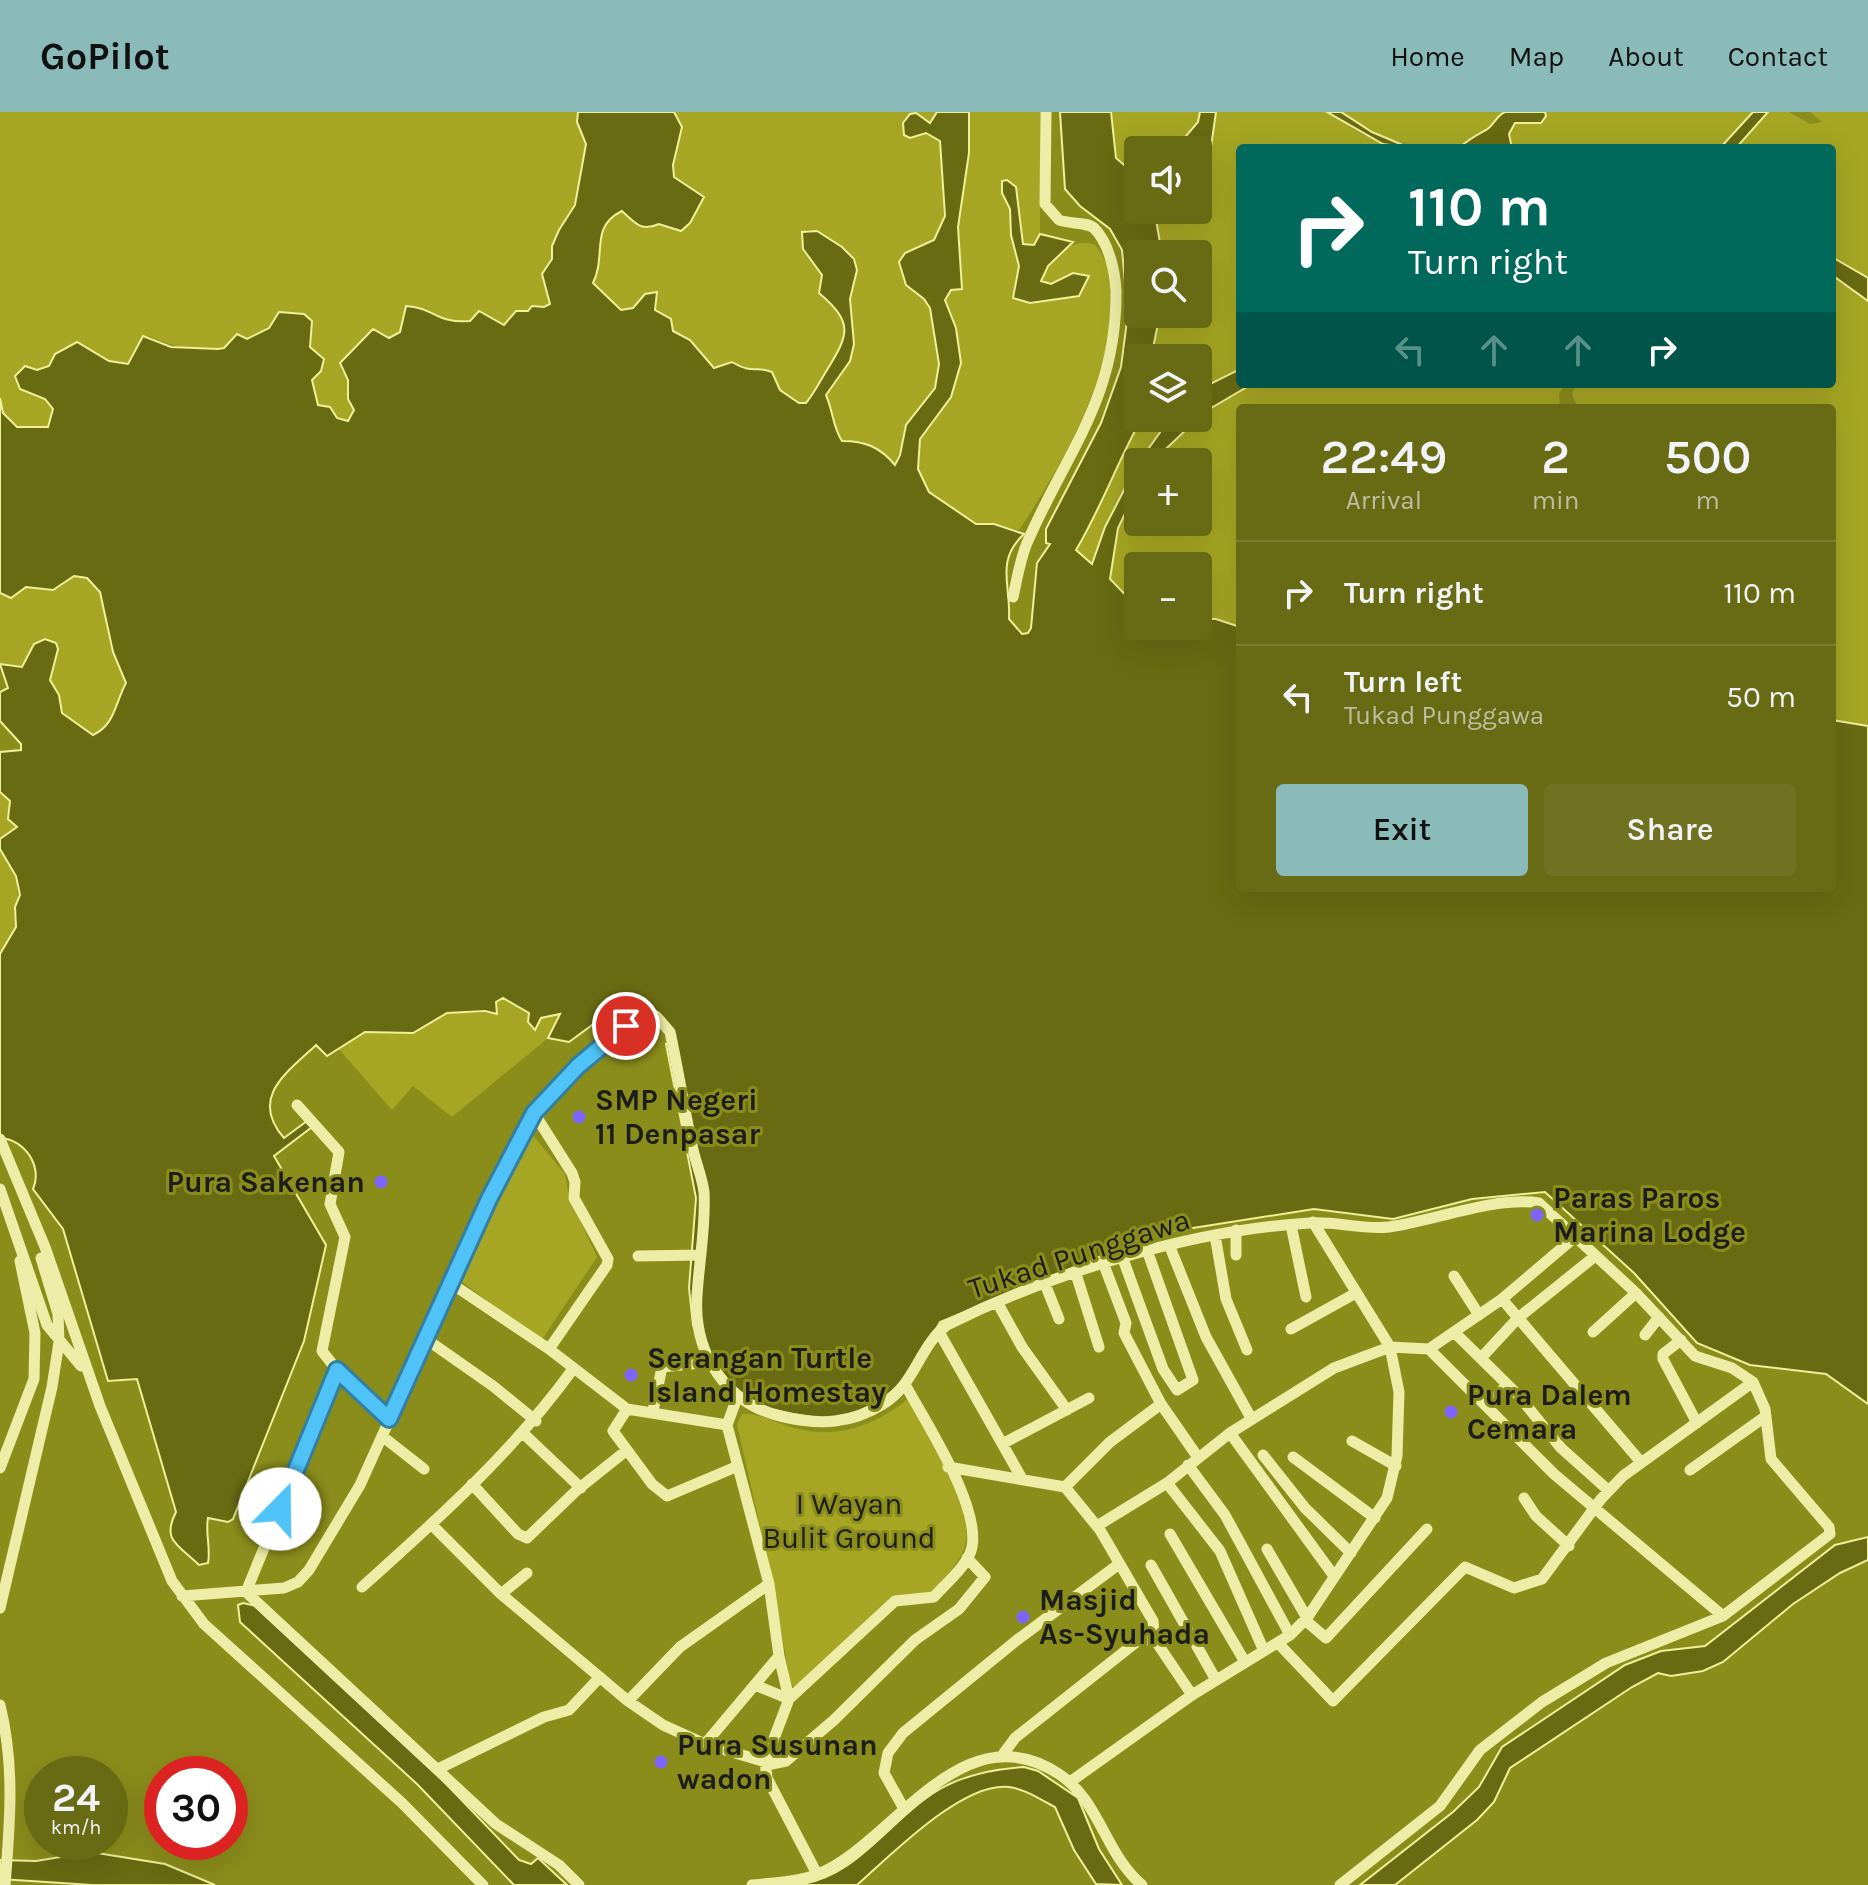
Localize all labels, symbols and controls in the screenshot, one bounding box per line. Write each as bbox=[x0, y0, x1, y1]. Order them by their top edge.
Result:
text: GoPilot bbox=[40, 34, 170, 79]
text: Home bbox=[1390, 40, 1465, 73]
text: Map bbox=[1509, 40, 1564, 73]
text: About bbox=[1608, 40, 1684, 73]
text: Contact bbox=[1728, 40, 1828, 73]
map controls bbox=[1124, 136, 1212, 640]
button: sound bbox=[1124, 136, 1212, 224]
text: 110 m bbox=[1408, 174, 1551, 239]
icon: right bbox=[1276, 176, 1380, 280]
button: search bbox=[1124, 240, 1212, 328]
text: Turn right bbox=[1408, 241, 1568, 283]
icon: left bbox=[1388, 328, 1432, 372]
icon: ahead bbox=[1472, 328, 1516, 372]
icon: ahead bbox=[1556, 328, 1600, 372]
icon: right bbox=[1640, 328, 1684, 372]
button: layers bbox=[1124, 344, 1212, 432]
text: 22:49 bbox=[1321, 429, 1447, 485]
text: 2 bbox=[1541, 429, 1570, 485]
text: 500 bbox=[1664, 429, 1751, 485]
button: + bbox=[1124, 448, 1212, 536]
text: Arrival bbox=[1346, 485, 1422, 516]
text: min bbox=[1532, 485, 1580, 516]
text: m bbox=[1696, 485, 1720, 516]
button: − bbox=[1124, 552, 1212, 640]
icon: right bbox=[1276, 571, 1320, 615]
text: Turn right bbox=[1344, 575, 1484, 611]
text: 110 m bbox=[1723, 575, 1796, 611]
text: Turn left bbox=[1344, 664, 1462, 700]
icon: left bbox=[1276, 675, 1320, 719]
text: 50 m bbox=[1726, 679, 1796, 715]
text: Tukad Punggawa bbox=[1344, 700, 1544, 731]
button: Exit bbox=[1276, 784, 1528, 876]
button: Share bbox=[1544, 784, 1796, 876]
pin bbox=[592, 992, 660, 1060]
icon: arrive bbox=[604, 1004, 648, 1048]
place label: SMP Negeri 11 Denpasar bbox=[595, 1082, 760, 1152]
marker: SMP Negeri 11 Denpasar bbox=[570, 1108, 588, 1126]
place label: Pura Sakenan bbox=[167, 1164, 365, 1200]
marker: Pura Sakenan bbox=[372, 1173, 390, 1191]
place label: Paras Paros Marina Lodge bbox=[1553, 1180, 1746, 1250]
street label: Tukad Punggawa bbox=[964, 1201, 1194, 1307]
marker: Paras Paros Marina Lodge bbox=[1528, 1206, 1546, 1224]
place label: Serangan Turtle Island Homestay bbox=[647, 1340, 886, 1410]
marker: Serangan Turtle Island Homestay bbox=[622, 1366, 640, 1384]
place label: Pura Dalem Cemara bbox=[1467, 1377, 1632, 1447]
marker: Pura Dalem Cemara bbox=[1442, 1403, 1460, 1421]
position arrow bbox=[238, 1467, 322, 1551]
park label: I Wayan Bulit Ground bbox=[762, 1486, 936, 1556]
place label: Masjid As-Syuhada bbox=[1039, 1582, 1210, 1652]
marker: Masjid As-Syuhada bbox=[1014, 1608, 1032, 1626]
place label: Pura Susunan wadon bbox=[677, 1727, 878, 1797]
marker: Pura Susunan wadon bbox=[652, 1753, 670, 1771]
speed limit sign: 30 bbox=[144, 1756, 248, 1860]
text: 24 bbox=[52, 1774, 100, 1821]
text: km/h bbox=[51, 1816, 101, 1839]

